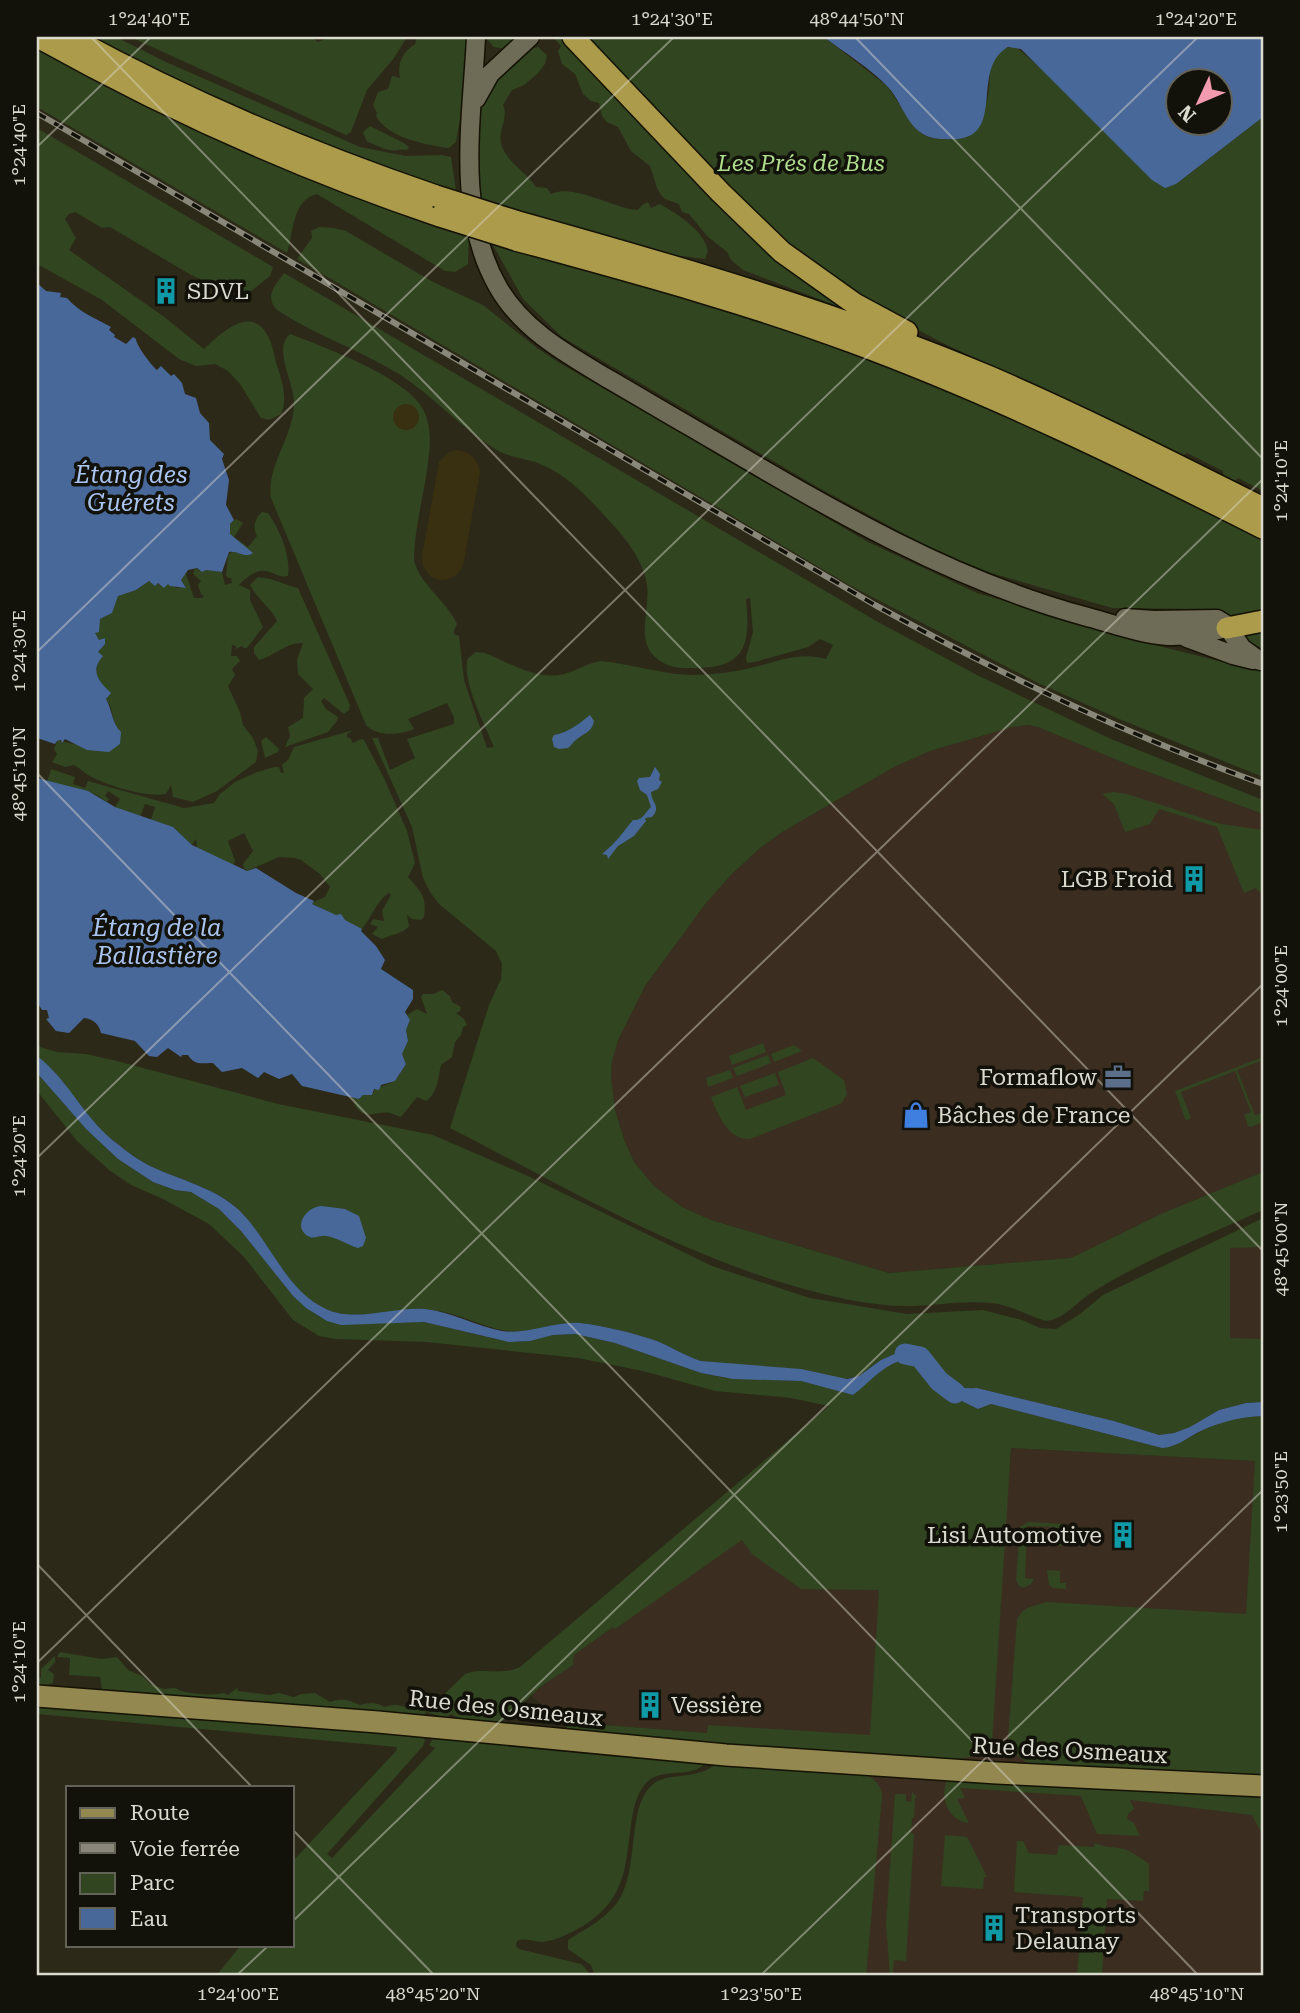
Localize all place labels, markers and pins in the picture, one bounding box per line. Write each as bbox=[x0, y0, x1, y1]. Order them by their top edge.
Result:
building icon: SDVL bbox=[151, 276, 181, 306]
place label: SDVL bbox=[187, 278, 249, 305]
building icon: LGB Froid bbox=[1179, 864, 1209, 894]
place label: LGB Froid bbox=[1061, 866, 1173, 893]
office icon: Formaflow bbox=[1103, 1062, 1133, 1092]
place label: Formaflow bbox=[979, 1064, 1097, 1091]
shop icon: Bâches de France bbox=[901, 1100, 931, 1130]
place label: Bâches de France bbox=[937, 1102, 1130, 1129]
building icon: Lisi Automotive bbox=[1108, 1520, 1138, 1550]
place label: Lisi Automotive bbox=[927, 1522, 1102, 1549]
building icon: Vessière bbox=[635, 1690, 665, 1720]
place label: Vessière bbox=[671, 1692, 762, 1719]
place label: Transports Delaunay bbox=[1015, 1902, 1136, 1955]
building icon: Transports Delaunay bbox=[979, 1913, 1009, 1943]

